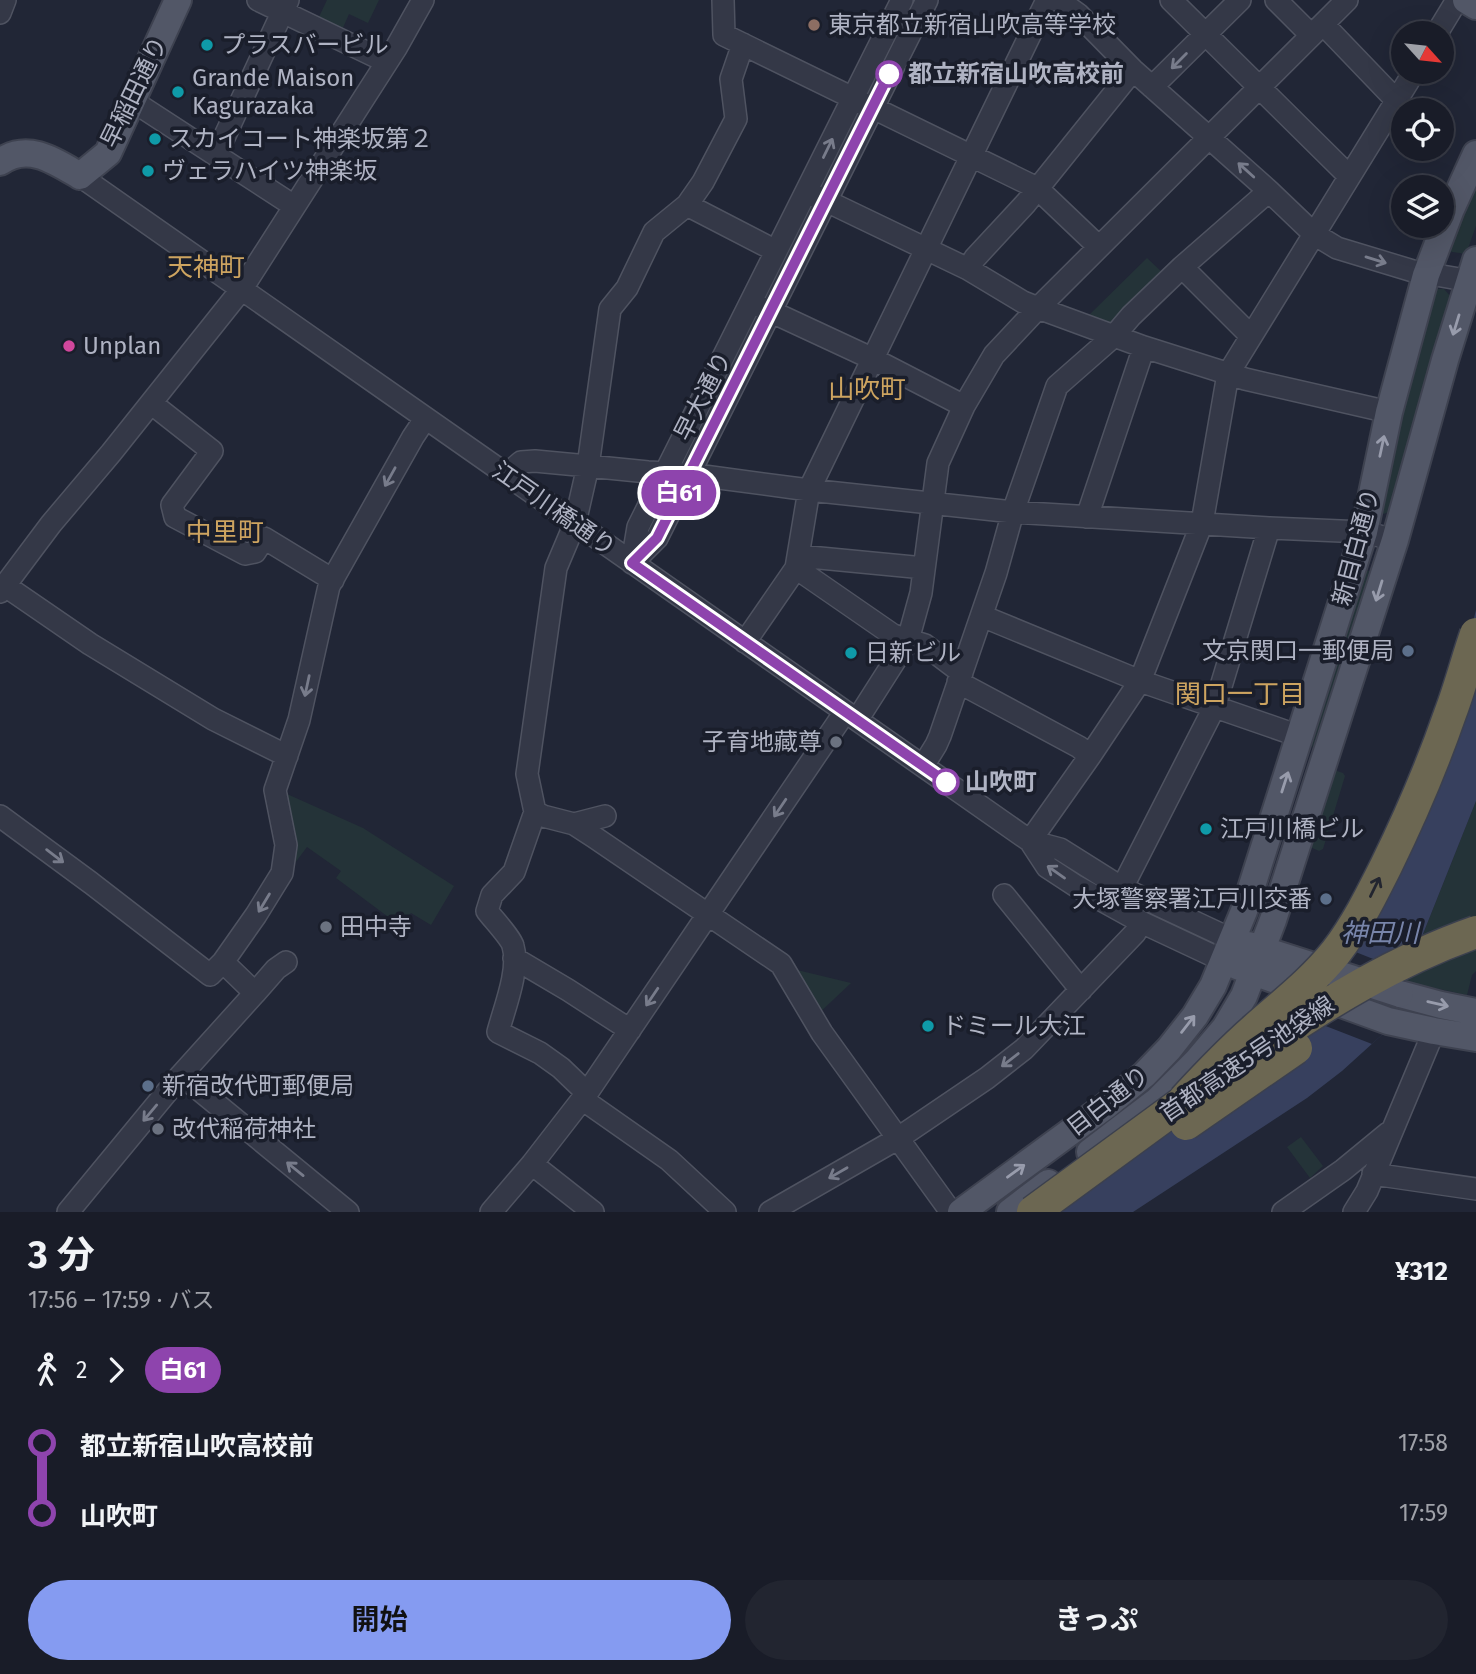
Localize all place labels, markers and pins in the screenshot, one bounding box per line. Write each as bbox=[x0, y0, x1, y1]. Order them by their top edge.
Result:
place label: 東京都立新宿山吹高等学校 bbox=[828, 11, 1116, 39]
marker: 東京都立新宿山吹高等学校 bbox=[806, 17, 822, 33]
place label: プラスバービル bbox=[221, 31, 389, 59]
marker: プラスバービル bbox=[199, 37, 215, 53]
place label: 都立新宿山吹高校前 bbox=[908, 60, 1124, 88]
marker: 都立新宿山吹高校前 bbox=[876, 61, 902, 87]
place label: Grande Maison Kagurazaka bbox=[192, 64, 354, 120]
marker: Grande Maison Kagurazaka bbox=[170, 84, 186, 100]
place label: スカイコート神楽坂第２ bbox=[169, 125, 433, 153]
marker: スカイコート神楽坂第２ bbox=[147, 131, 163, 147]
place label: ヴェラハイツ神楽坂 bbox=[162, 157, 377, 185]
marker: ヴェラハイツ神楽坂 bbox=[140, 163, 156, 179]
place label: Unplan bbox=[83, 332, 161, 360]
marker: Unplan bbox=[61, 338, 77, 354]
place label: 文京関口一郵便局 bbox=[1202, 637, 1394, 665]
place label: 日新ビル bbox=[865, 639, 961, 667]
marker: 文京関口一郵便局 bbox=[1400, 643, 1416, 659]
marker: 日新ビル bbox=[843, 645, 859, 661]
place label: 子育地藏尊 bbox=[702, 728, 822, 756]
marker: 子育地藏尊 bbox=[828, 734, 844, 750]
place label: 山吹町 bbox=[965, 768, 1037, 796]
marker: 山吹町 bbox=[933, 769, 959, 795]
place label: 江戸川橋ビル bbox=[1220, 815, 1364, 843]
marker: 江戸川橋ビル bbox=[1198, 821, 1214, 837]
place label: 大塚警察署江戸川交番 bbox=[1072, 885, 1312, 913]
marker: 大塚警察署江戸川交番 bbox=[1318, 891, 1334, 907]
place label: 田中寺 bbox=[340, 913, 412, 941]
marker: 田中寺 bbox=[318, 919, 334, 935]
place label: ドミール大江 bbox=[942, 1012, 1086, 1040]
marker: ドミール大江 bbox=[920, 1018, 936, 1034]
place label: 新宿改代町郵便局 bbox=[162, 1072, 354, 1100]
marker: 新宿改代町郵便局 bbox=[140, 1078, 156, 1094]
place label: 改代稲荷神社 bbox=[172, 1115, 316, 1143]
marker: 改代稲荷神社 bbox=[150, 1121, 166, 1137]

